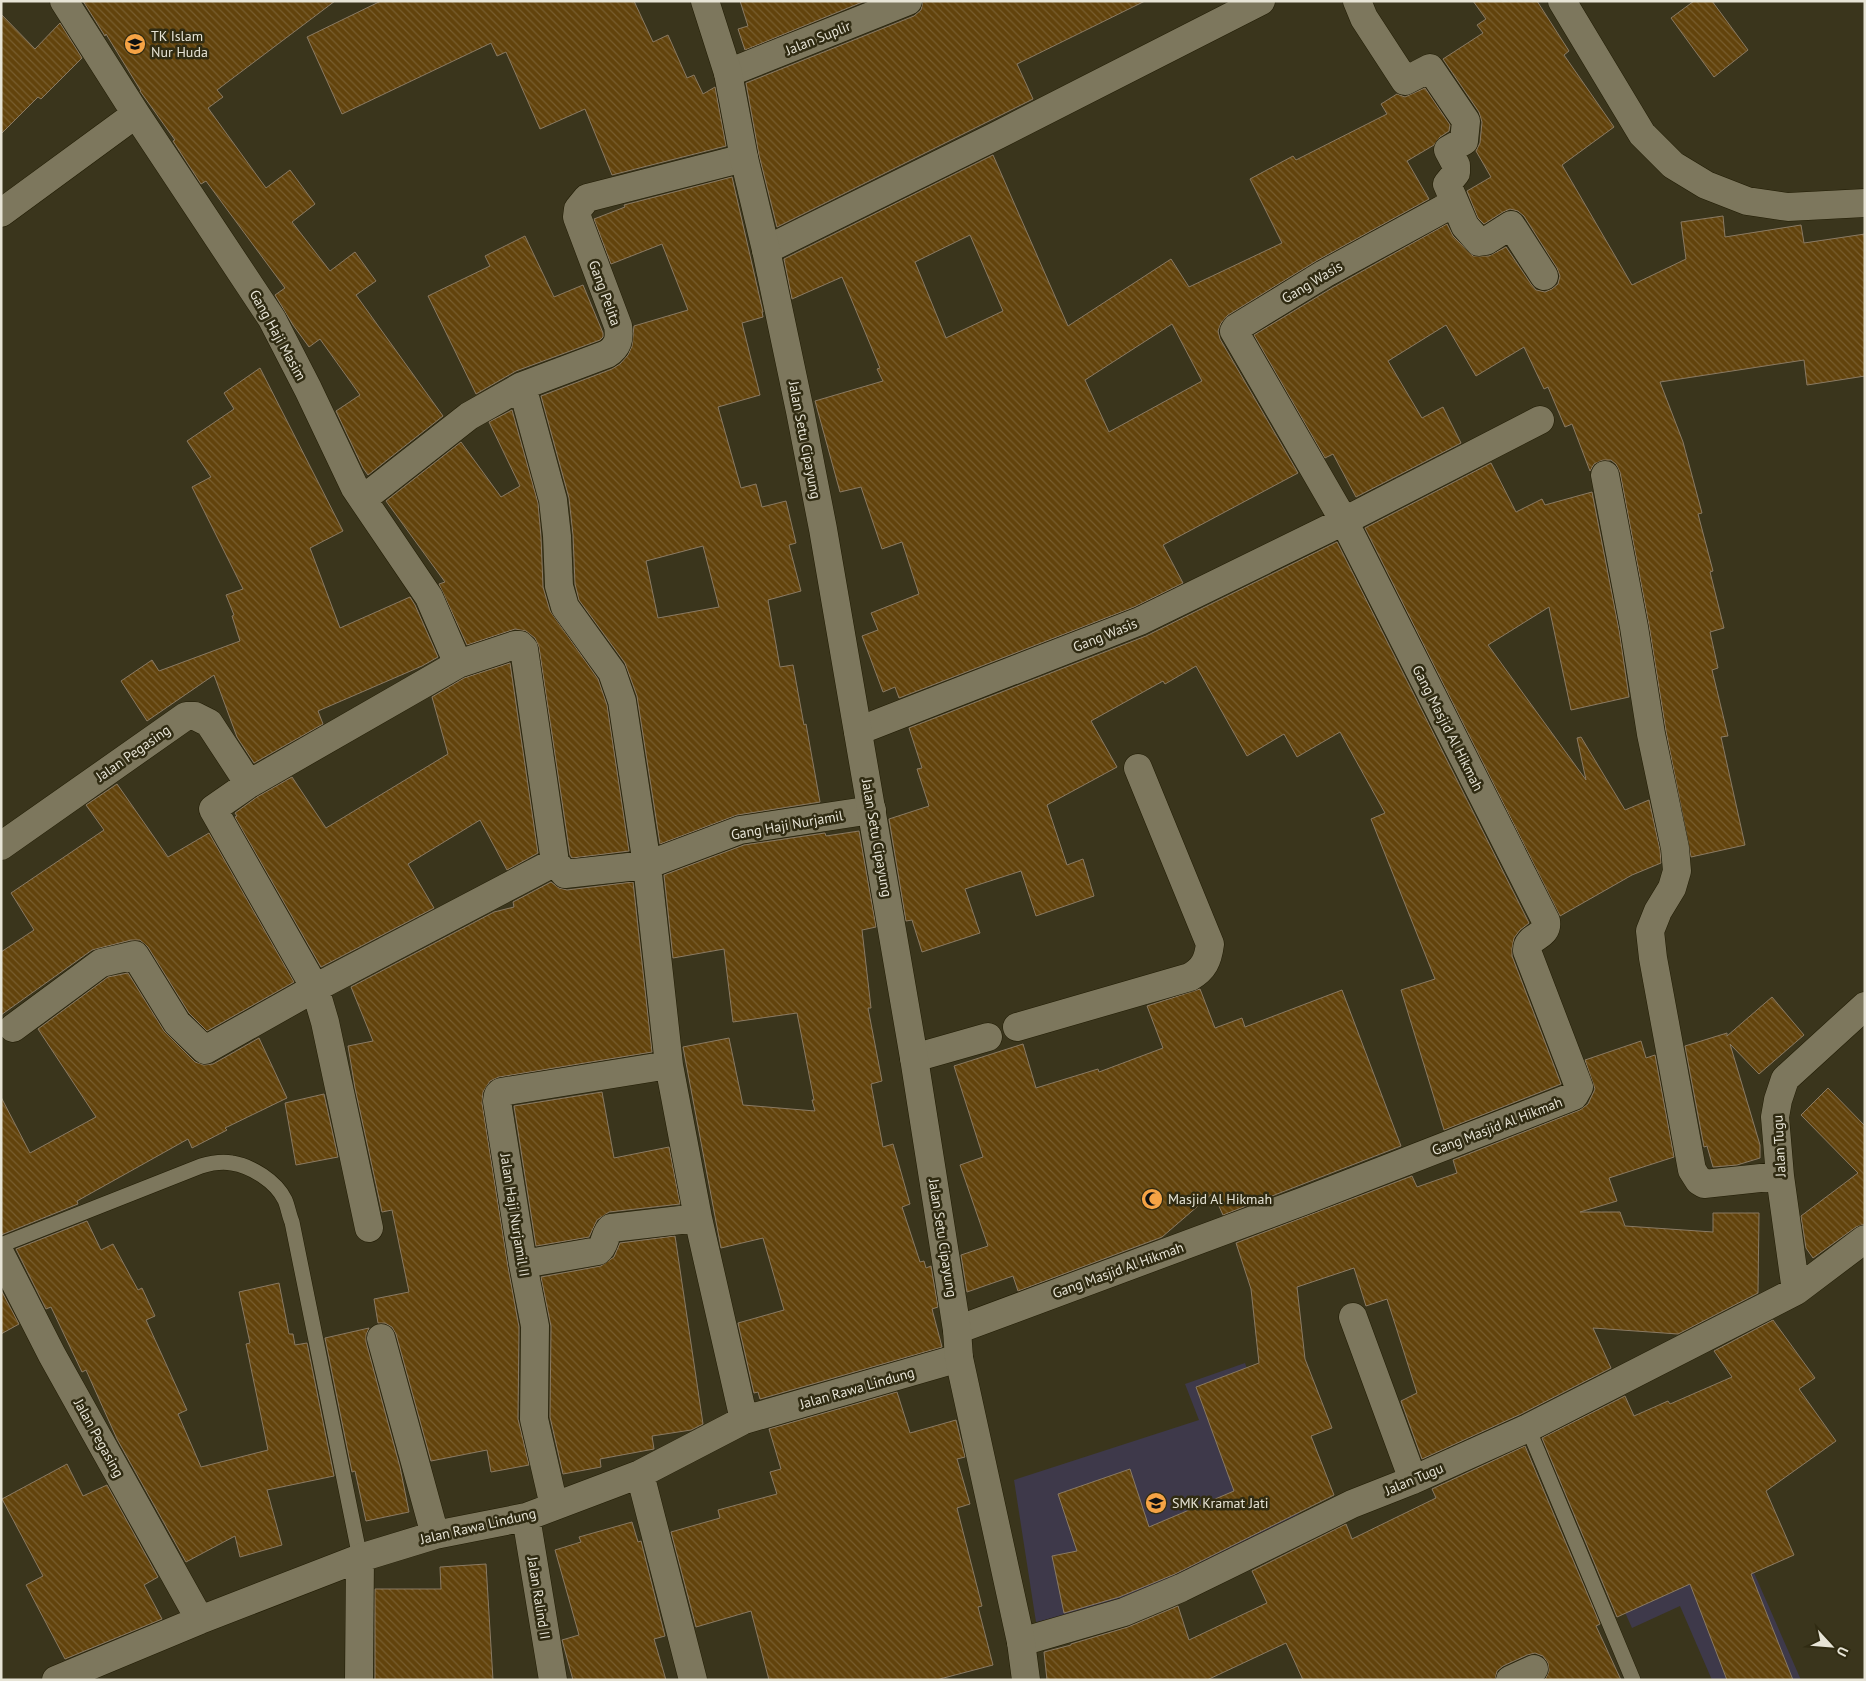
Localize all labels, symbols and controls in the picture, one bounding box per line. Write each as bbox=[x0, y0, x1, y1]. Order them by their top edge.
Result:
street label: Jalan Suplir bbox=[782, 17, 853, 60]
place label: TK Islam Nur Huda bbox=[151, 27, 208, 61]
school or university icon: TK Islam Nur Huda bbox=[123, 32, 147, 56]
street label: Gang Wasis bbox=[1278, 257, 1346, 307]
street label: Gang Pelita bbox=[585, 258, 625, 328]
street label: Gang Haji Masim bbox=[246, 286, 310, 384]
street label: Jalan Setu Cipayung bbox=[785, 379, 825, 500]
street label: Gang Wasis bbox=[1070, 614, 1140, 656]
street label: Gang Masjid Al Hikmah bbox=[1409, 662, 1487, 794]
street label: Jalan Pegasing bbox=[91, 721, 174, 786]
street label: Jalan Setu Cipayung bbox=[858, 777, 896, 898]
street label: Gang Haji Nurjamil bbox=[729, 806, 845, 844]
street label: Gang Masjid Al Hikmah bbox=[1429, 1093, 1565, 1159]
street label: Jalan Tugu bbox=[1768, 1115, 1790, 1178]
street label: Jalan Haji Nurjamil II bbox=[496, 1151, 534, 1278]
street label: Jalan Setu Cipayung bbox=[925, 1177, 961, 1298]
mosque icon: Masjid Al Hikmah bbox=[1140, 1187, 1164, 1211]
place label: Masjid Al Hikmah bbox=[1168, 1190, 1272, 1208]
street label: Gang Masjid Al Hikmah bbox=[1050, 1238, 1186, 1302]
street label: Jalan Rawa Lindung bbox=[797, 1363, 916, 1413]
street label: Jalan Pegasing bbox=[70, 1395, 128, 1480]
street label: Jalan Tugu bbox=[1381, 1459, 1446, 1500]
school or university icon: SMK Kramat Jati bbox=[1144, 1491, 1168, 1515]
place label: SMK Kramat Jati bbox=[1172, 1494, 1269, 1512]
street label: Jalan Rawa Lindung bbox=[417, 1504, 538, 1548]
street label: Jalan Ralind II bbox=[523, 1554, 554, 1641]
north arrow bbox=[1806, 1621, 1856, 1671]
text: U bbox=[1833, 1644, 1853, 1660]

